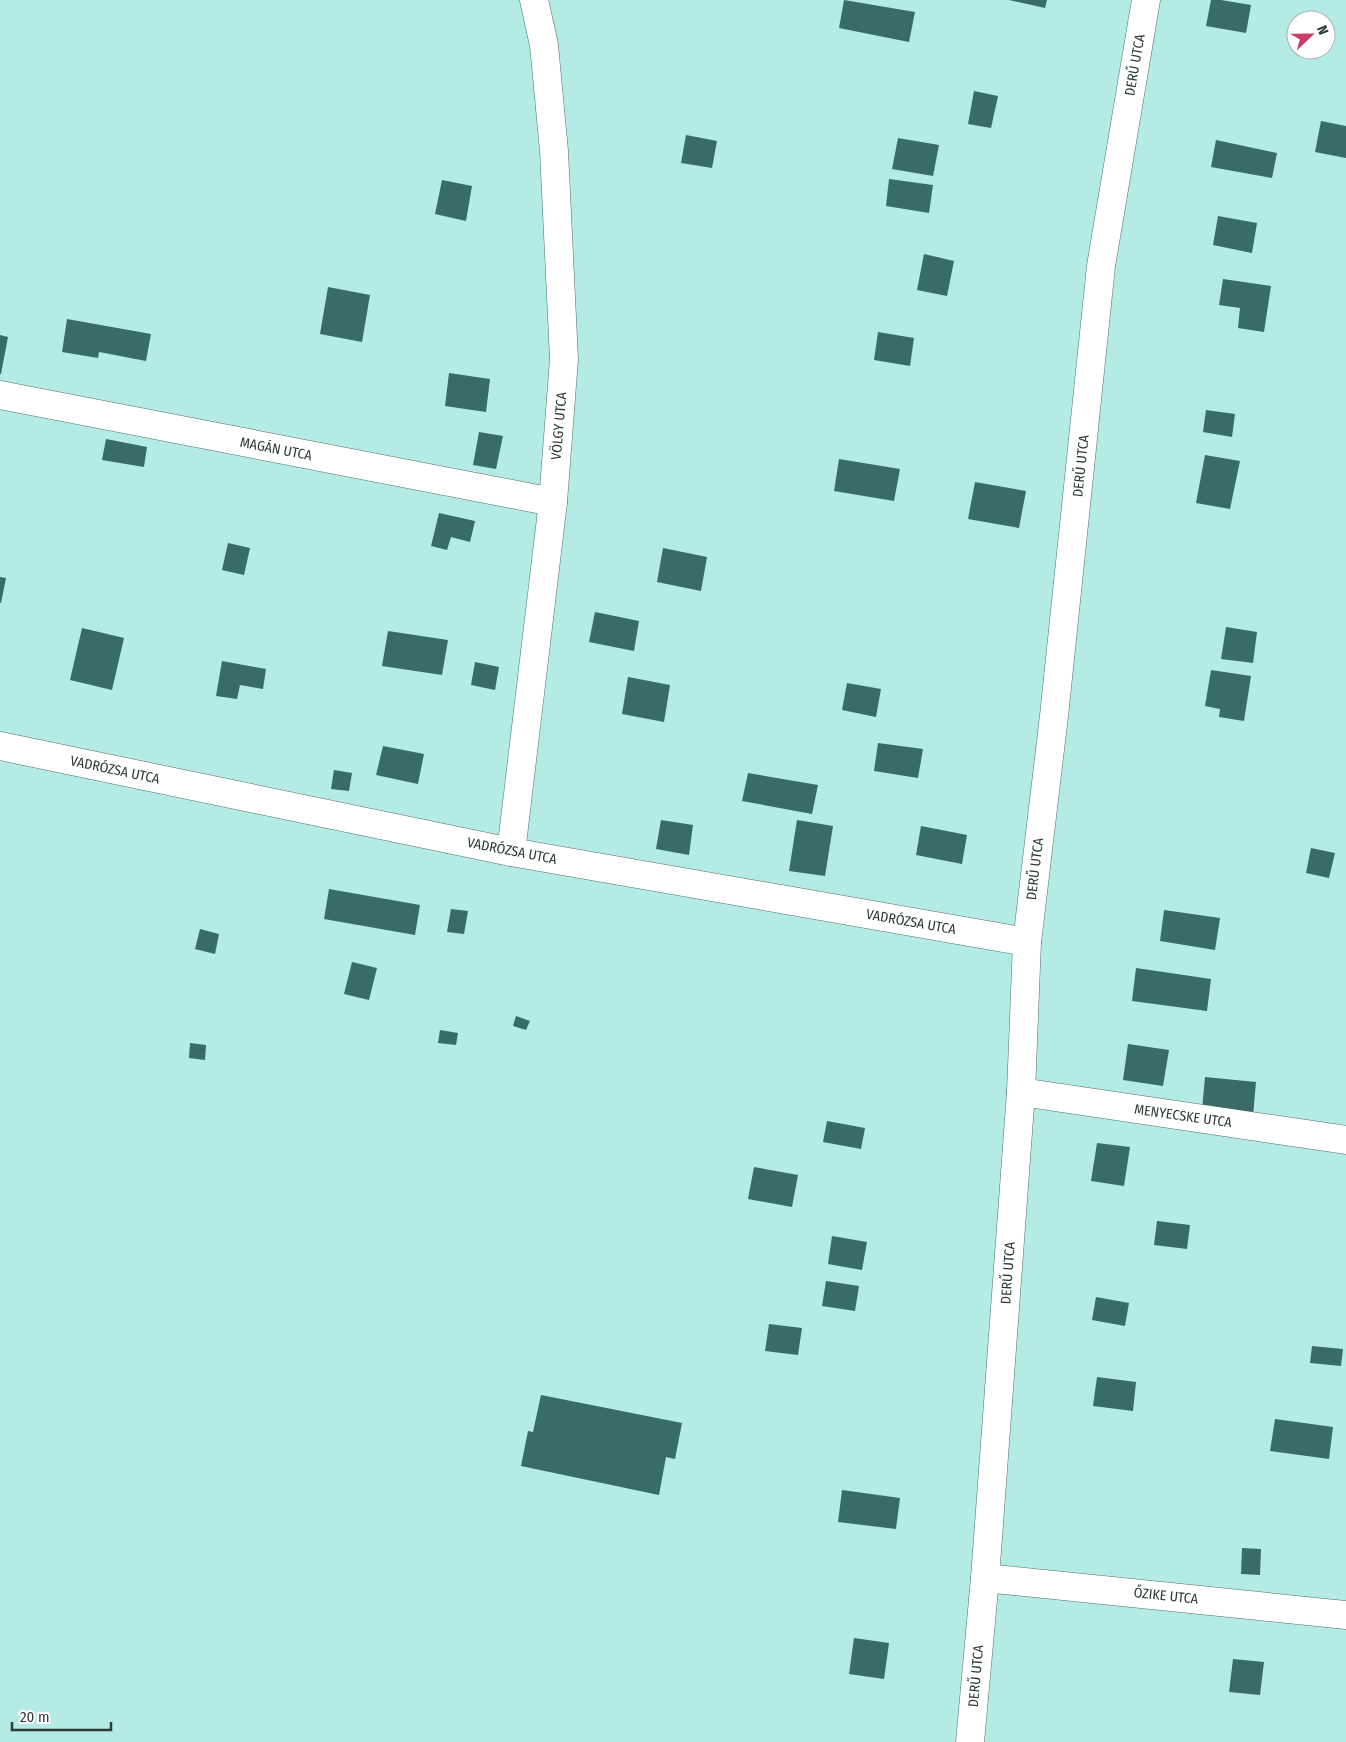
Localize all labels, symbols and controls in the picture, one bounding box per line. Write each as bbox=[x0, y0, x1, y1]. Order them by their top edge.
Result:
north arrow bbox=[1286, 10, 1336, 60]
text: N bbox=[1313, 23, 1332, 37]
street label: DERŰ UTCA bbox=[1120, 32, 1149, 97]
street label: VÖLGY UTCA bbox=[547, 391, 570, 461]
street label: MAGÁN UTCA bbox=[239, 433, 314, 464]
street label: DERŰ UTCA bbox=[1068, 433, 1093, 498]
street label: VADRÓZSA UTCA bbox=[69, 751, 162, 788]
street label: VADRÓZSA UTCA bbox=[466, 833, 559, 868]
street label: DERŰ UTCA bbox=[1022, 836, 1047, 901]
street label: VADRÓZSA UTCA bbox=[865, 905, 958, 938]
street label: MENYECSKE UTCA bbox=[1133, 1101, 1233, 1131]
street label: DERŰ UTCA bbox=[996, 1241, 1019, 1305]
street label: ŐZIKE UTCA bbox=[1133, 1583, 1200, 1608]
street label: DERŰ UTCA bbox=[964, 1643, 987, 1708]
scale bar bbox=[12, 1700, 111, 1732]
text: 20 m bbox=[20, 1708, 50, 1726]

